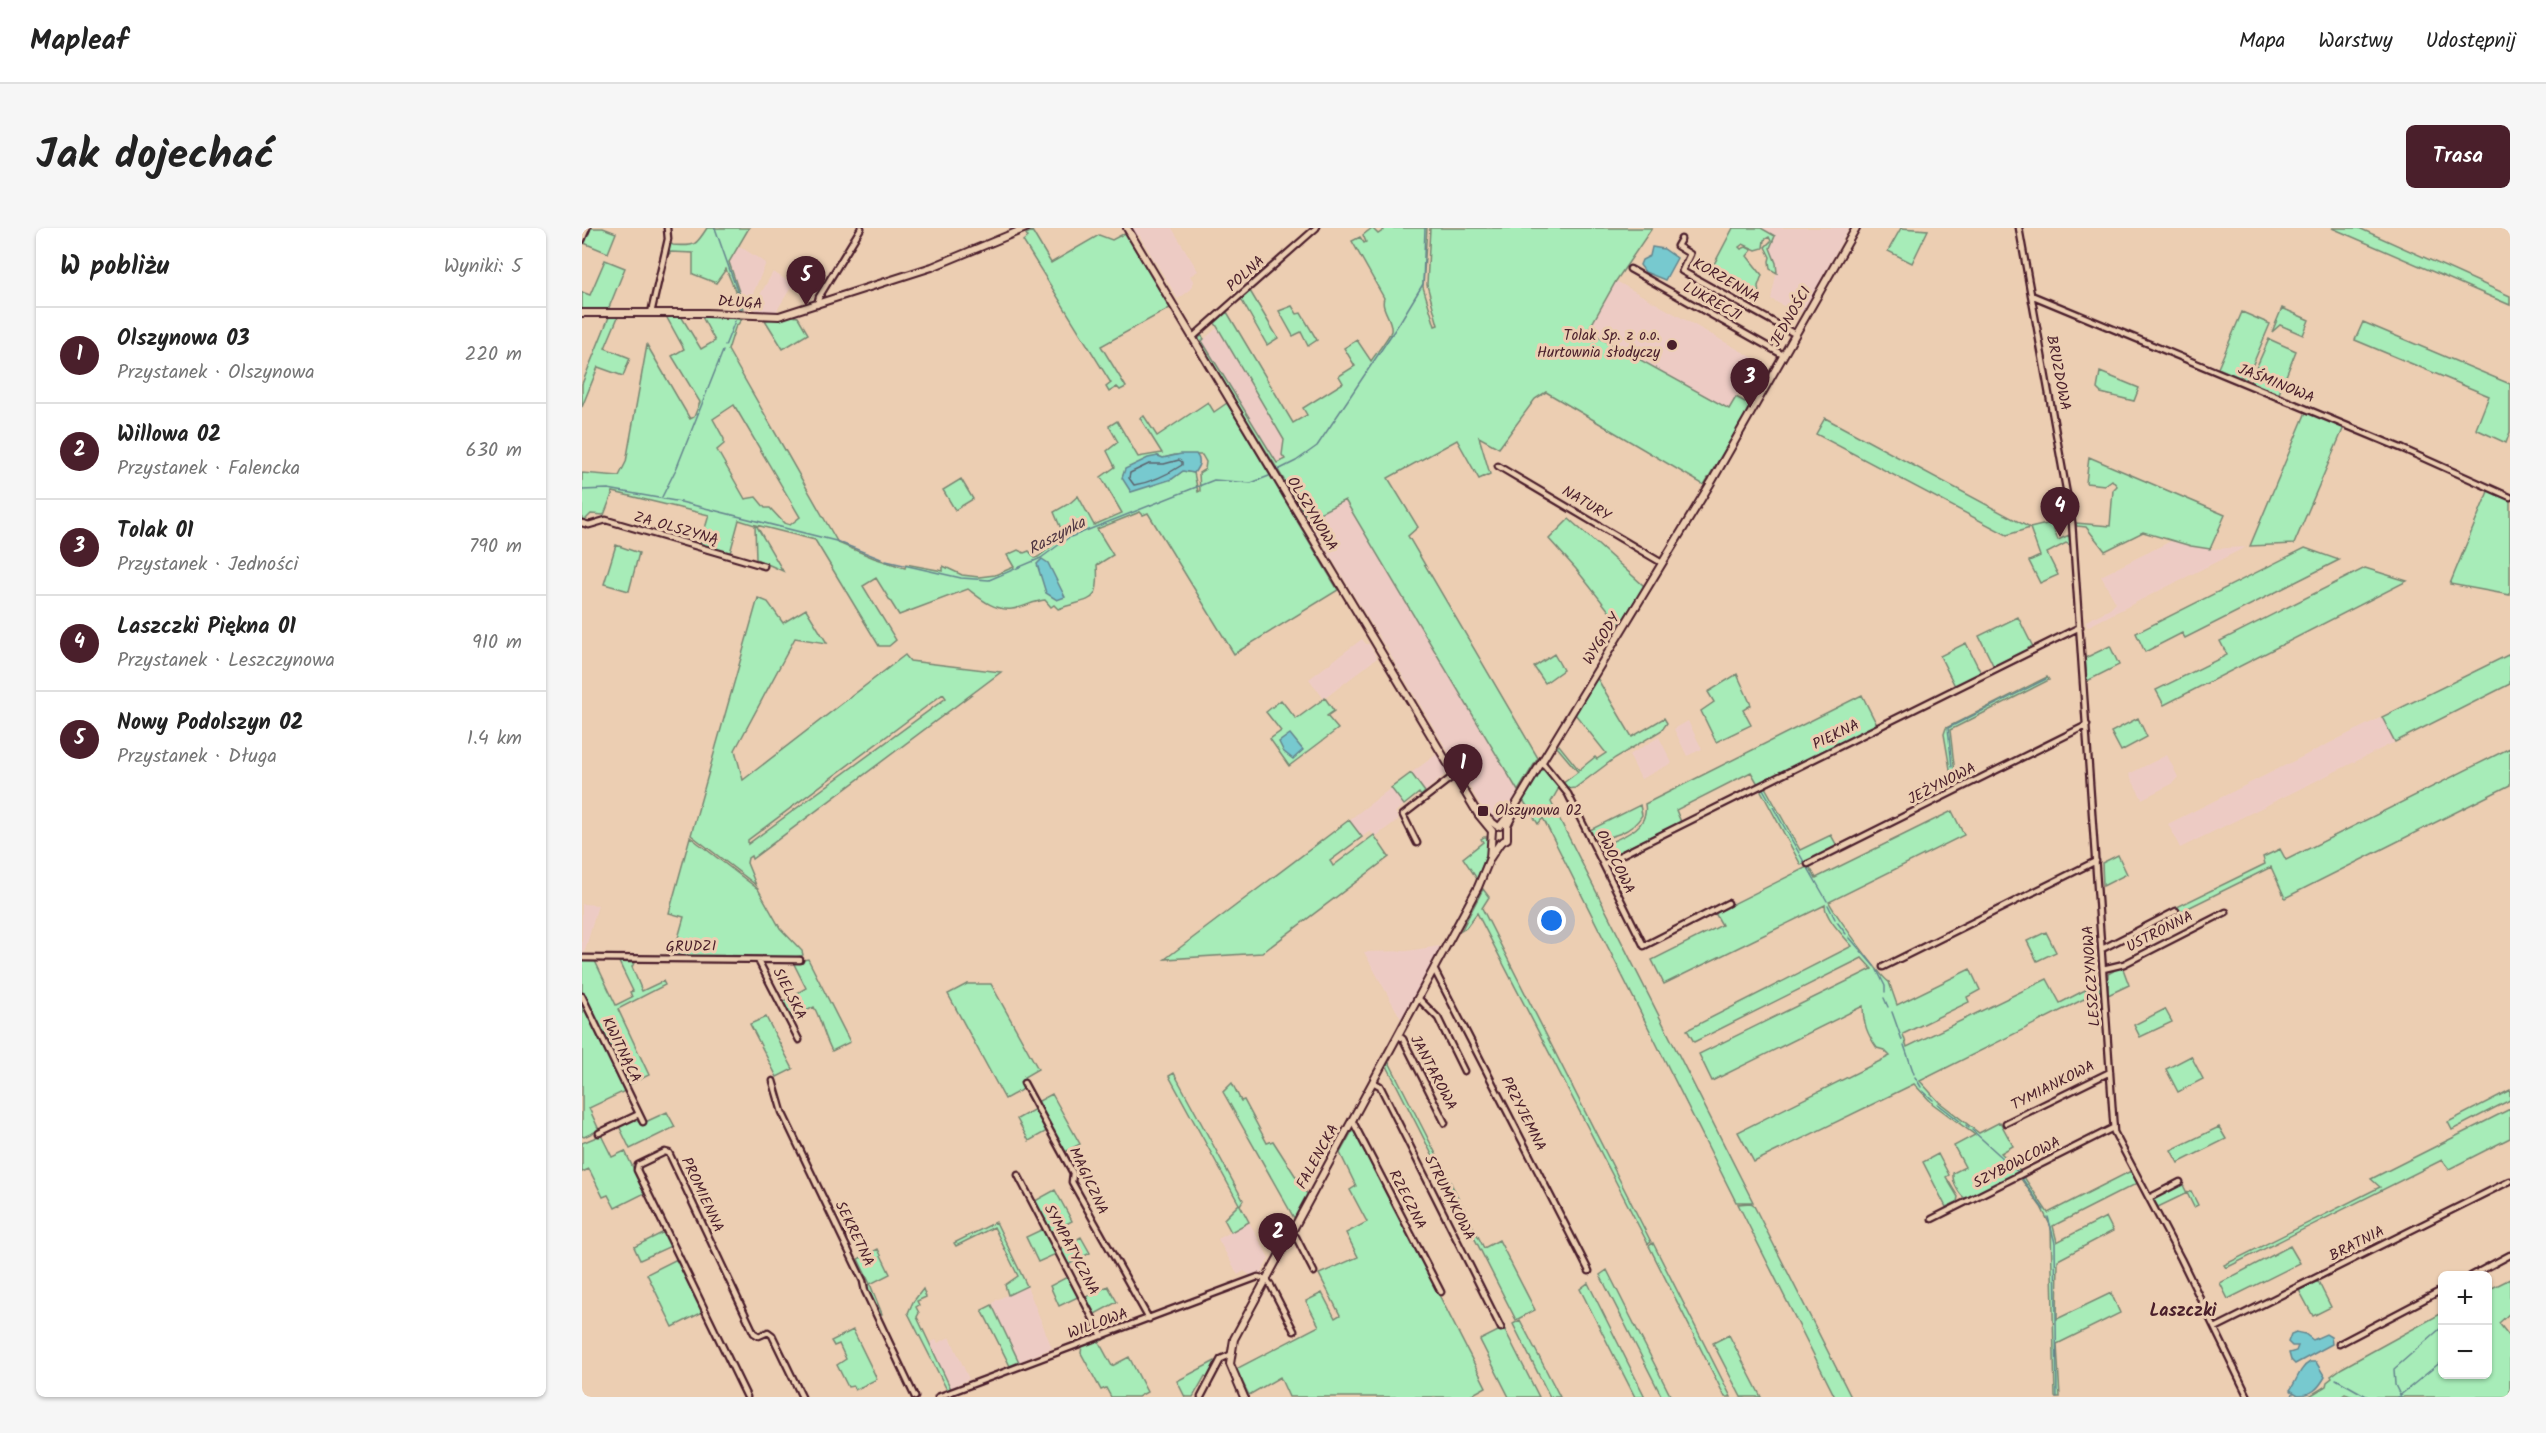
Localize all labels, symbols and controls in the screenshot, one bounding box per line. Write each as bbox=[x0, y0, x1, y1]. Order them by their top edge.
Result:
text: Mapleaf bbox=[30, 19, 128, 64]
text: Mapa bbox=[2239, 25, 2285, 58]
text: Warstwy bbox=[2318, 25, 2393, 58]
text: Udostępnij bbox=[2426, 25, 2516, 58]
text: Jak dojechać bbox=[36, 123, 274, 190]
button: Trasa bbox=[2406, 125, 2510, 188]
text: W pobliżu bbox=[60, 246, 169, 288]
street label: POLNA bbox=[1221, 250, 1271, 298]
text: Wyniki: 5 bbox=[444, 251, 522, 283]
street label: KORZENNA bbox=[1688, 252, 1764, 310]
pin: 5 bbox=[786, 256, 826, 306]
street label: LUKRECJI bbox=[1678, 276, 1746, 328]
street label: JEDNOŚCI bbox=[1764, 282, 1818, 352]
street label: DŁUGA bbox=[717, 289, 763, 317]
text: Olszynowa 03 bbox=[117, 322, 250, 357]
place label: Tolak Sp. z o.o. Hurtownia słodyczy bbox=[1537, 324, 1661, 365]
street label: BRUZDOWA bbox=[2039, 333, 2077, 413]
marker: Tolak Sp. z o.o. Hurtownia słodyczy bbox=[1665, 338, 1679, 352]
text: 1 bbox=[76, 339, 83, 371]
text: 220 m bbox=[465, 339, 522, 371]
text: Przystanek · Olszynowa bbox=[117, 357, 315, 389]
pin: 3 bbox=[1730, 358, 1770, 408]
street label: JAŚMINOWA bbox=[2234, 358, 2318, 410]
text: Willowa 02 bbox=[117, 418, 221, 453]
text: 2 bbox=[74, 435, 85, 467]
text: 630 m bbox=[466, 435, 522, 467]
text: Przystanek · Falencka bbox=[117, 453, 300, 485]
street label: OLSZYNOWA bbox=[1280, 472, 1344, 556]
street label: NATURY bbox=[1557, 480, 1616, 529]
pin: 4 bbox=[2040, 488, 2080, 537]
street label: ZA OLSZYNĄ bbox=[631, 505, 721, 553]
water label: Raszynka bbox=[1024, 510, 1091, 562]
text: Tolak 01 bbox=[117, 514, 193, 549]
text: 3 bbox=[74, 531, 85, 563]
text: 790 m bbox=[469, 531, 522, 563]
text: Przystanek · Jedności bbox=[117, 549, 298, 581]
street label: WYGODY bbox=[1577, 607, 1628, 670]
text: Laszczki Piękna 01 bbox=[117, 610, 296, 645]
text: 4 bbox=[74, 627, 85, 659]
text: 910 m bbox=[472, 627, 522, 659]
text: Przystanek · Leszczynowa bbox=[117, 645, 335, 677]
text: Nowy Podolszyn 02 bbox=[117, 706, 303, 741]
street label: PIĘKNA bbox=[1808, 713, 1864, 757]
text: 5 bbox=[74, 723, 85, 755]
text: 1.4 km bbox=[467, 723, 522, 755]
text: Przystanek · Długa bbox=[117, 741, 277, 773]
pin: 1 bbox=[1444, 744, 1482, 794]
street label: JEŻYNOWA bbox=[1904, 757, 1980, 811]
place label: Olszynowa 02 bbox=[1495, 799, 1582, 823]
marker: Olszynowa 02 bbox=[1476, 804, 1490, 818]
street label: OWOCOWA bbox=[1589, 826, 1641, 898]
street label: USTRONNA bbox=[2122, 905, 2198, 959]
your location bbox=[1537, 906, 1566, 935]
street label: LESZCZYNOWA bbox=[2076, 925, 2108, 1027]
street label: GRUDZI bbox=[666, 935, 717, 959]
street label: SIELSKA bbox=[766, 964, 812, 1024]
street label: KWITNĄCA bbox=[595, 1013, 647, 1087]
street label: JANTAROWA bbox=[1403, 1031, 1463, 1115]
street label: TYMIANKOWA bbox=[2007, 1055, 2099, 1117]
street label: PRZYJEMNA bbox=[1494, 1072, 1552, 1156]
street label: FALENCKA bbox=[1290, 1120, 1346, 1194]
street label: SZYBOWCOWA bbox=[1969, 1131, 2065, 1195]
street label: MAGICZNA bbox=[1062, 1143, 1114, 1219]
street label: STRUMYKOWA bbox=[1417, 1151, 1481, 1245]
street label: PROMIENNA bbox=[674, 1153, 730, 1237]
street label: RZECZNA bbox=[1382, 1166, 1432, 1234]
street label: SEKRETNA bbox=[828, 1197, 880, 1271]
street label: SYMPATYCZNA bbox=[1037, 1200, 1105, 1300]
pin: 2 bbox=[1258, 1214, 1298, 1263]
street label: BRATNIA bbox=[2325, 1220, 2389, 1268]
map controls bbox=[2438, 1271, 2492, 1379]
button: + bbox=[2438, 1271, 2492, 1325]
district label: Laszczki bbox=[2149, 1297, 2217, 1326]
street label: WILLOWA bbox=[1064, 1302, 1132, 1346]
button: − bbox=[2438, 1325, 2492, 1379]

